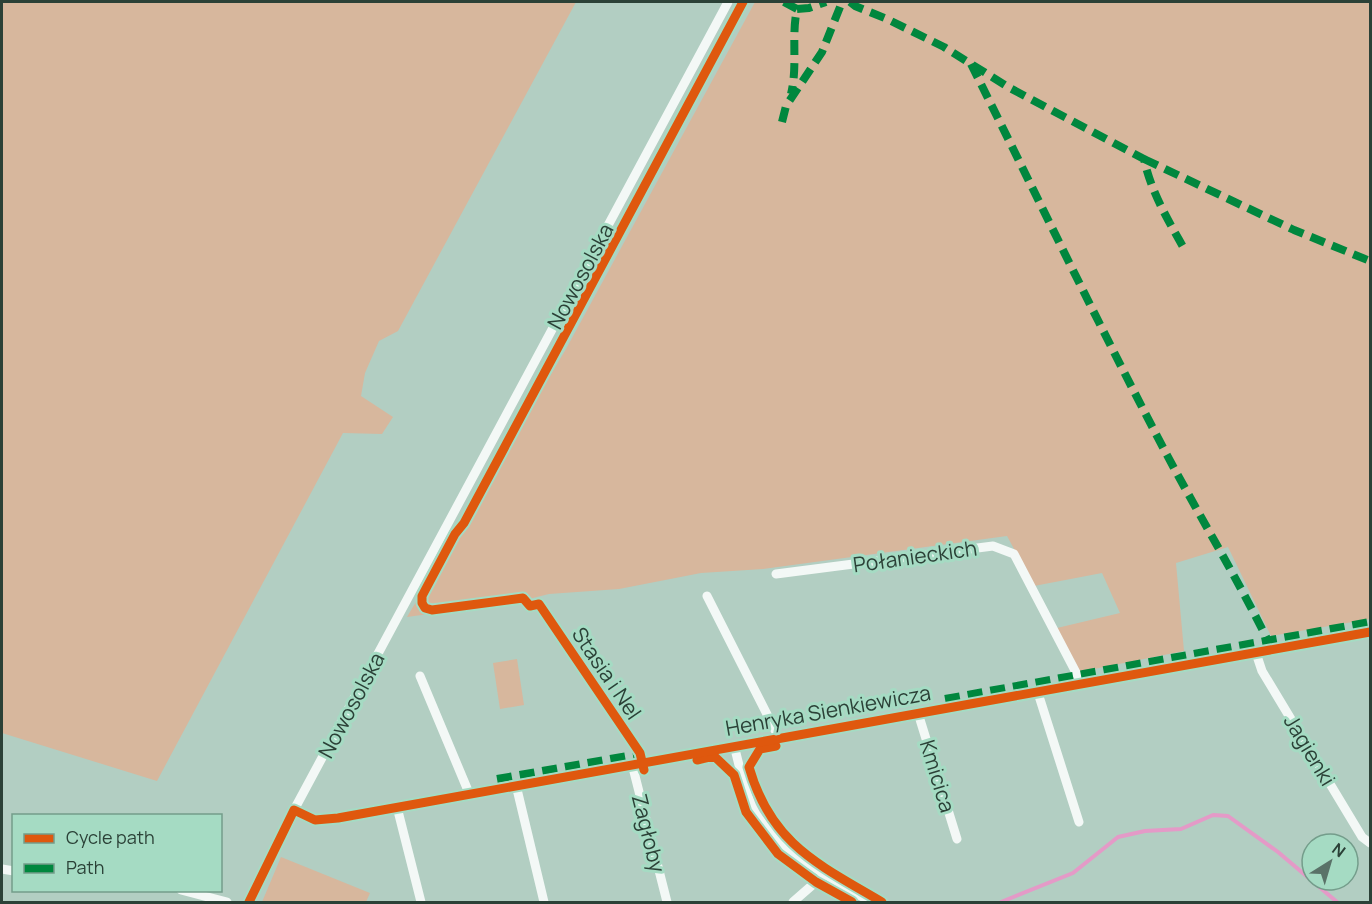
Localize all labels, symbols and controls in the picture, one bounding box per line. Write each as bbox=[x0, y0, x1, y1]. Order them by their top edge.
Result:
street label: Nowosolska bbox=[540, 218, 620, 334]
street label: Połanieckich bbox=[851, 533, 979, 579]
street label: Stasia i Nel bbox=[566, 621, 648, 725]
street label: Nowosolska bbox=[311, 647, 391, 763]
street label: Henryka Sienkiewicza bbox=[723, 678, 933, 742]
street label: Jagienki bbox=[1278, 709, 1342, 791]
street label: Kmicica bbox=[914, 736, 962, 816]
street label: Zagłoby bbox=[626, 791, 672, 875]
legend bbox=[12, 814, 222, 892]
text: Cycle path bbox=[66, 825, 155, 849]
north arrow bbox=[1300, 832, 1360, 892]
text: N bbox=[1328, 838, 1350, 862]
text: Path bbox=[66, 855, 104, 879]

